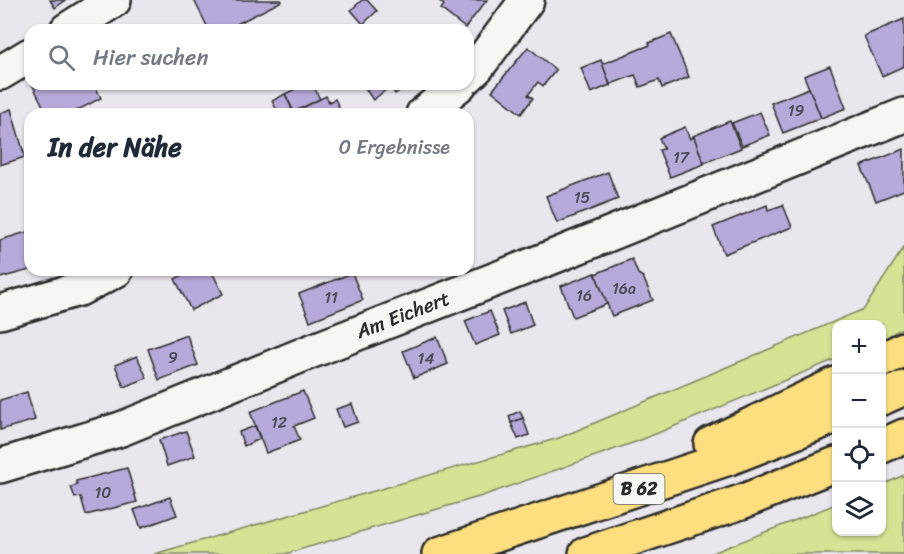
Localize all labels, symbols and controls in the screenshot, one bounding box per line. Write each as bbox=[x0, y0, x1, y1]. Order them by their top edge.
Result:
search box bbox=[24, 24, 474, 90]
text: Hier suchen bbox=[93, 38, 208, 77]
icon: search bbox=[45, 41, 78, 74]
house number: 19 bbox=[788, 96, 805, 125]
text: In der Nähe bbox=[48, 124, 182, 170]
text: 0 Ergebnisse bbox=[338, 130, 450, 165]
house number: 17 bbox=[673, 143, 690, 172]
house number: 15 bbox=[574, 183, 591, 212]
house number: 16a bbox=[612, 274, 636, 303]
street label: Am Eichert bbox=[350, 281, 455, 349]
house number: 16 bbox=[576, 281, 592, 310]
house number: 11 bbox=[324, 283, 338, 312]
map controls bbox=[832, 320, 886, 536]
button: + bbox=[832, 320, 886, 374]
house number: 9 bbox=[168, 343, 178, 372]
house number: 14 bbox=[418, 344, 434, 373]
button: − bbox=[832, 374, 886, 428]
house number: 12 bbox=[271, 408, 287, 437]
button: locate bbox=[832, 428, 886, 482]
road number: B 62 bbox=[614, 474, 664, 504]
house number: 10 bbox=[95, 478, 111, 507]
button: layers bbox=[832, 482, 886, 536]

